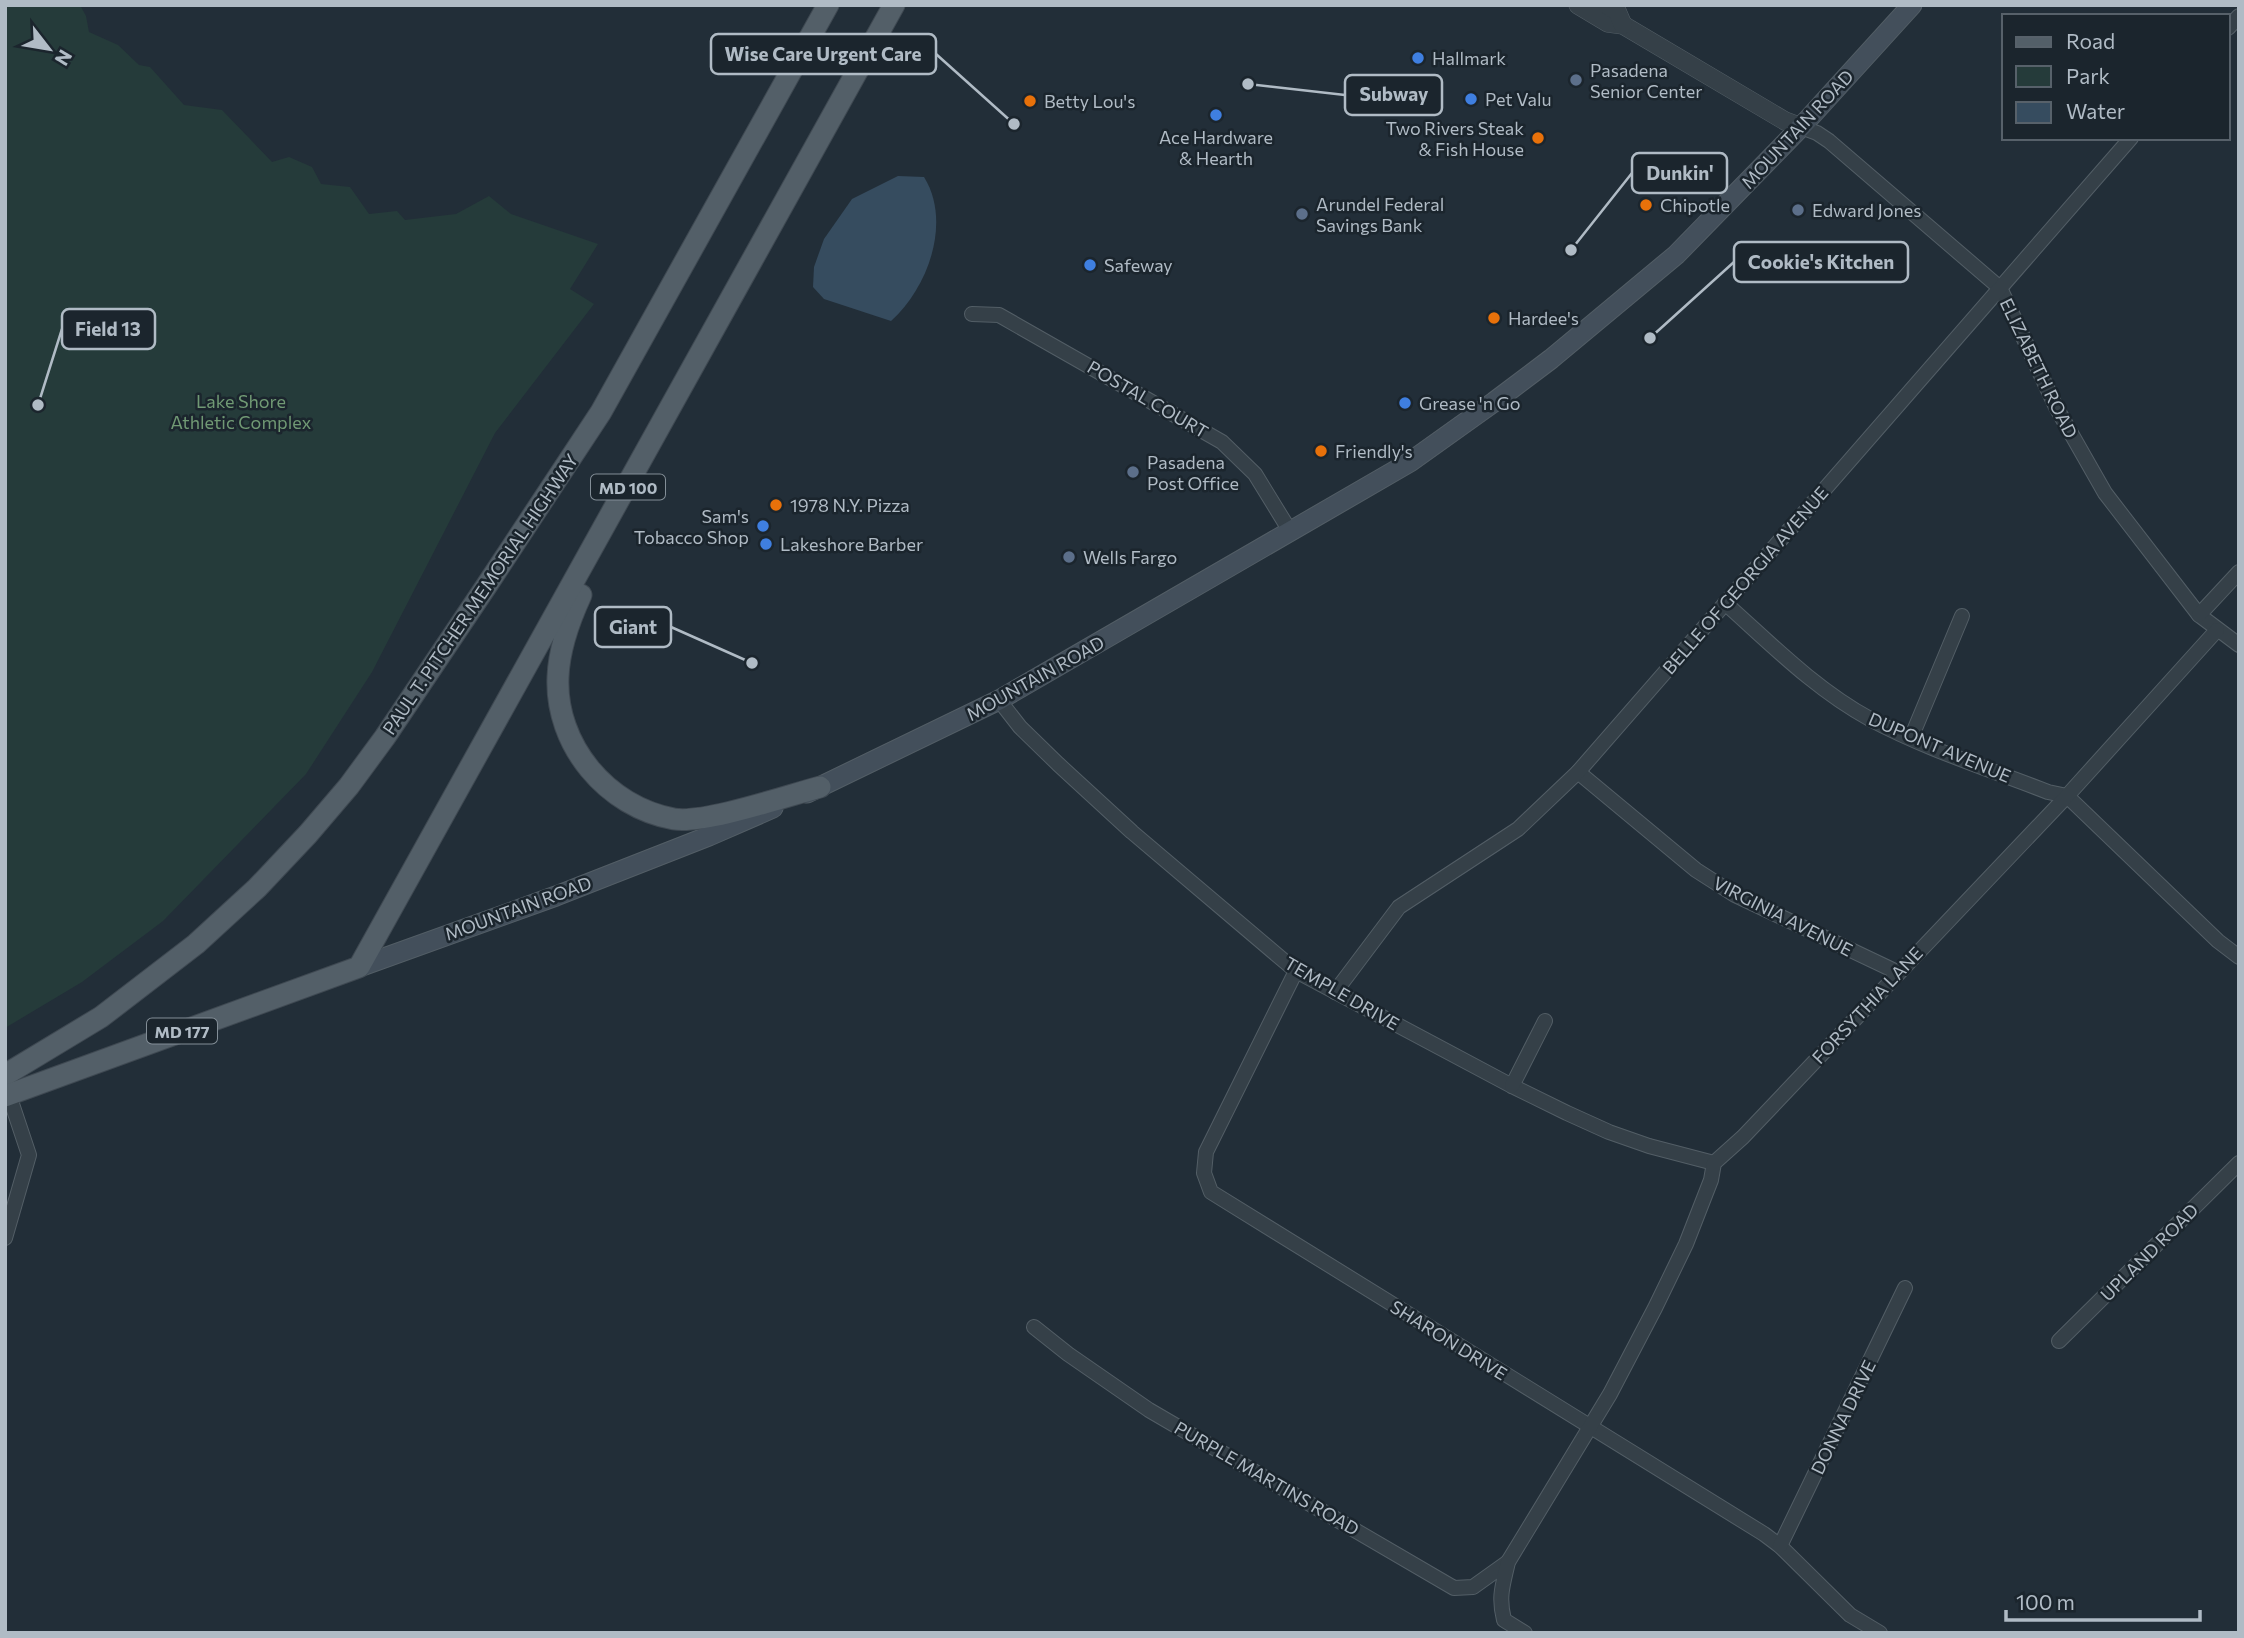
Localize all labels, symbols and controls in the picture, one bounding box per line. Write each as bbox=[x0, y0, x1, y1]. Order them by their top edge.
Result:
north arrow bbox=[14, 14, 84, 84]
legend bbox=[2002, 14, 2230, 140]
text: Road bbox=[2066, 28, 2115, 53]
callout: Wise Care Urgent Care bbox=[711, 34, 936, 74]
text: Wise Care Urgent Care bbox=[724, 42, 922, 65]
text: N bbox=[50, 46, 78, 70]
place label: Hallmark bbox=[1432, 47, 1506, 69]
marker: Hallmark bbox=[1410, 50, 1426, 66]
place label: Pasadena Senior Center bbox=[1590, 59, 1702, 102]
text: Park bbox=[2066, 63, 2110, 88]
street label: MOUNTAIN ROAD bbox=[1736, 65, 1858, 193]
marker: Pasadena Senior Center bbox=[1568, 72, 1584, 88]
callout: Subway bbox=[1345, 75, 1442, 115]
text: Subway bbox=[1360, 82, 1429, 105]
place label: Pet Valu bbox=[1485, 88, 1552, 110]
place label: Betty Lou's bbox=[1044, 90, 1135, 112]
marker: Pet Valu bbox=[1463, 91, 1479, 107]
marker: Betty Lou's bbox=[1022, 93, 1038, 109]
text: Water bbox=[2066, 98, 2125, 123]
marker: Ace Hardware & Hearth bbox=[1208, 107, 1224, 123]
place label: Two Rivers Steak & Fish House bbox=[1385, 117, 1524, 160]
place label: Ace Hardware & Hearth bbox=[1159, 126, 1273, 169]
marker: Two Rivers Steak & Fish House bbox=[1530, 130, 1546, 146]
callout: Dunkin' bbox=[1632, 153, 1727, 193]
text: Dunkin' bbox=[1646, 161, 1714, 184]
place label: Arundel Federal Savings Bank bbox=[1316, 193, 1444, 236]
place label: Chipotle bbox=[1660, 194, 1730, 216]
marker: Chipotle bbox=[1638, 197, 1654, 213]
place label: Edward Jones bbox=[1812, 199, 1921, 221]
marker: Edward Jones bbox=[1790, 202, 1806, 218]
marker: Arundel Federal Savings Bank bbox=[1294, 206, 1310, 222]
callout: Cookie's Kitchen bbox=[1734, 242, 1908, 282]
text: Cookie's Kitchen bbox=[1748, 250, 1894, 273]
place label: Safeway bbox=[1104, 254, 1173, 276]
marker: Safeway bbox=[1082, 257, 1098, 273]
street label: ELIZABETH ROAD bbox=[1996, 294, 2082, 442]
place label: Hardee's bbox=[1508, 307, 1579, 329]
callout: Field 13 bbox=[62, 309, 155, 349]
marker: Hardee's bbox=[1486, 310, 1502, 326]
text: Field 13 bbox=[75, 317, 141, 340]
street label: POSTAL COURT bbox=[1084, 355, 1212, 443]
park label: Lake Shore Athletic Complex bbox=[171, 390, 312, 433]
place label: Grease 'n Go bbox=[1419, 392, 1520, 414]
marker: Grease 'n Go bbox=[1397, 395, 1413, 411]
place label: Friendly's bbox=[1335, 440, 1413, 462]
marker: Friendly's bbox=[1313, 443, 1329, 459]
street label: PAUL T. PITCHER MEMORIAL HIGHWAY bbox=[378, 449, 583, 739]
place label: Pasadena Post Office bbox=[1147, 451, 1239, 494]
marker: Pasadena Post Office bbox=[1125, 464, 1141, 480]
road number: MD 100 bbox=[591, 474, 665, 500]
street label: BELLE OF GEORGIA AVENUE bbox=[1657, 482, 1833, 678]
place label: 1978 N.Y. Pizza bbox=[790, 494, 910, 516]
marker: 1978 N.Y. Pizza bbox=[768, 497, 784, 513]
place label: Sam's Tobacco Shop bbox=[634, 505, 749, 548]
marker: Sam's Tobacco Shop bbox=[755, 518, 771, 534]
place label: Lakeshore Barber bbox=[780, 533, 923, 555]
marker: Lakeshore Barber bbox=[758, 536, 774, 552]
place label: Wells Fargo bbox=[1083, 546, 1177, 568]
marker: Wells Fargo bbox=[1061, 549, 1077, 565]
callout: Giant bbox=[595, 607, 671, 647]
text: Giant bbox=[609, 615, 657, 638]
street label: MOUNTAIN ROAD bbox=[962, 631, 1108, 725]
street label: DUPONT AVENUE bbox=[1865, 707, 2015, 787]
street label: MOUNTAIN ROAD bbox=[442, 871, 594, 945]
street label: VIRGINIA AVENUE bbox=[1710, 871, 1856, 961]
street label: FORSYTHIA LANE bbox=[1807, 942, 1927, 1068]
street label: TEMPLE DRIVE bbox=[1281, 951, 1403, 1035]
road number: MD 177 bbox=[147, 1018, 217, 1044]
street label: UPLAND ROAD bbox=[2096, 1199, 2202, 1305]
street label: SHARON DRIVE bbox=[1387, 1295, 1511, 1385]
street label: DONNA DRIVE bbox=[1806, 1356, 1880, 1478]
street label: PURPLE MARTINS ROAD bbox=[1171, 1416, 1363, 1540]
scale bar bbox=[2006, 1578, 2200, 1622]
text: 100 m bbox=[2016, 1589, 2075, 1614]

